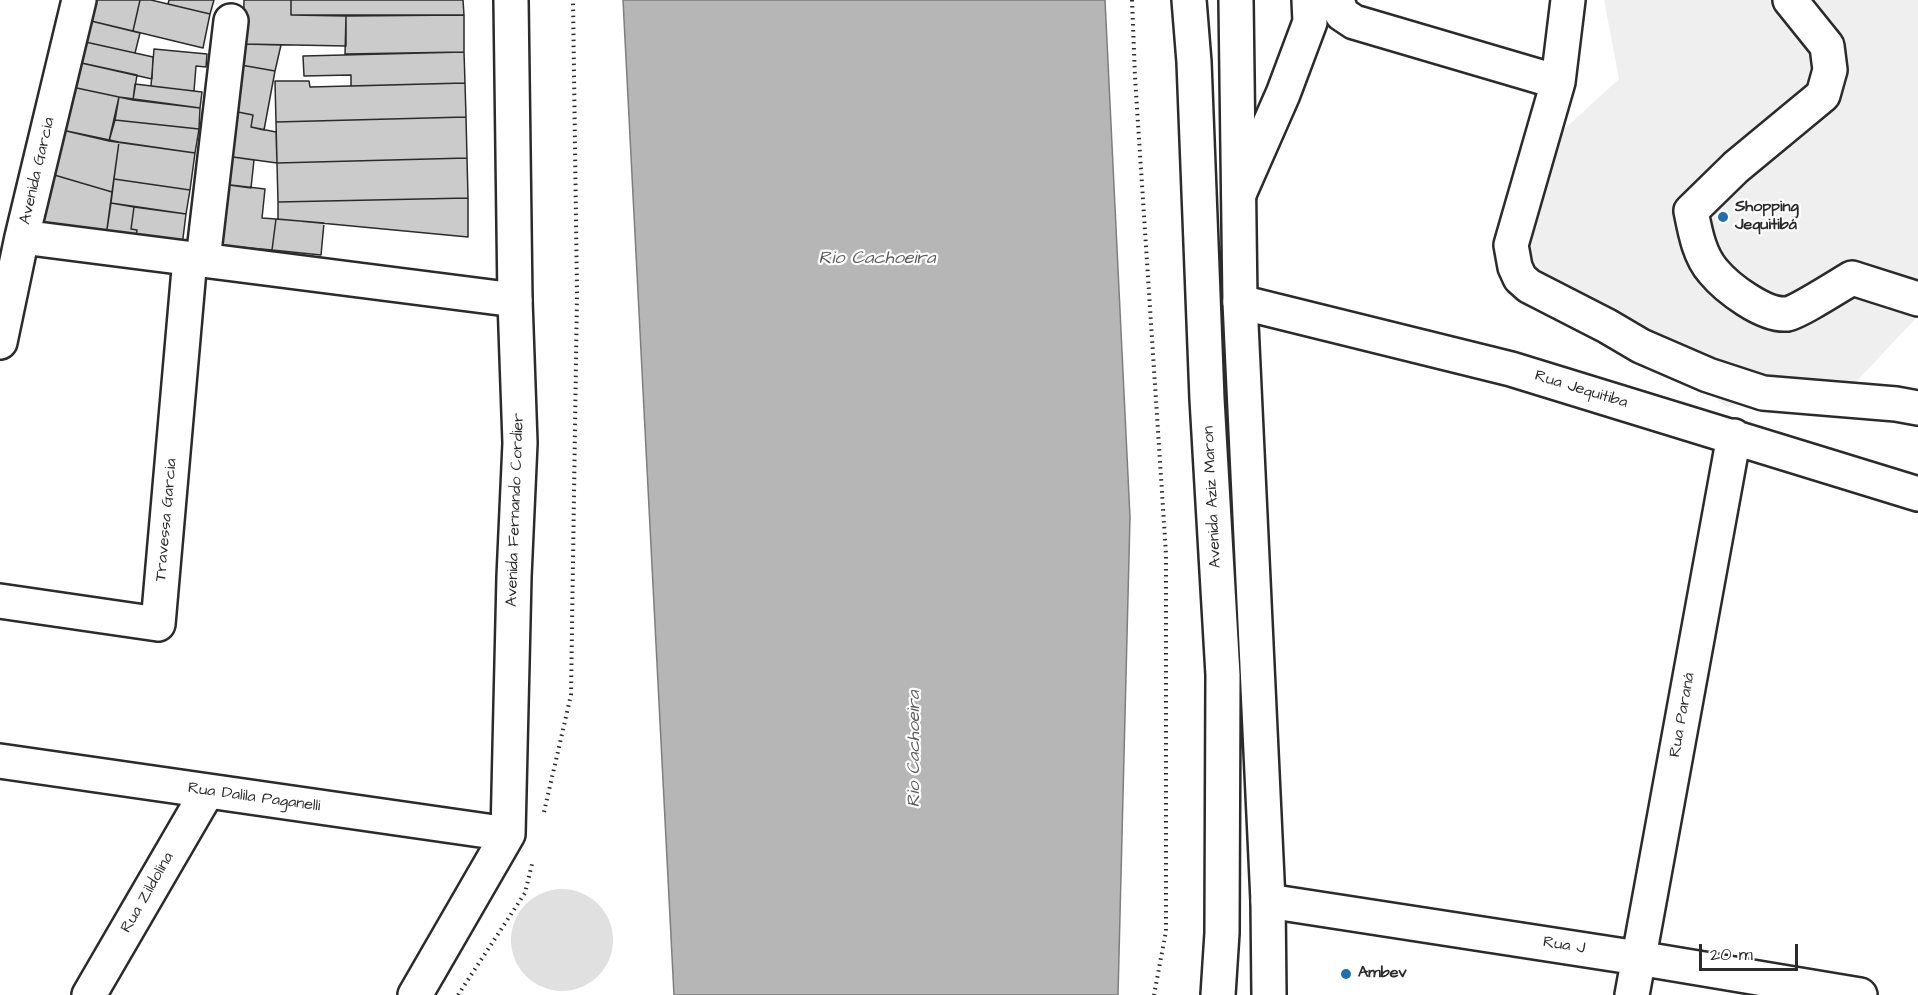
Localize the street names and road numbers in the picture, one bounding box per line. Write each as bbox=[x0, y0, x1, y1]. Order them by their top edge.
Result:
street label: Avenida Garcia bbox=[16, 116, 60, 226]
street label: Rua Jequitiba bbox=[1532, 367, 1630, 413]
street label: Avenida Fernando Cordier bbox=[503, 413, 529, 607]
street label: Avenida Aziz Maron bbox=[1200, 425, 1226, 569]
street label: Travessa Garcia bbox=[152, 458, 182, 582]
street label: Rua Paraná bbox=[1666, 671, 1700, 759]
street label: Rua Dalila Paganelli bbox=[187, 779, 321, 817]
street label: Rua Zildolina bbox=[117, 849, 179, 937]
street label: Rua J bbox=[1541, 933, 1587, 959]

